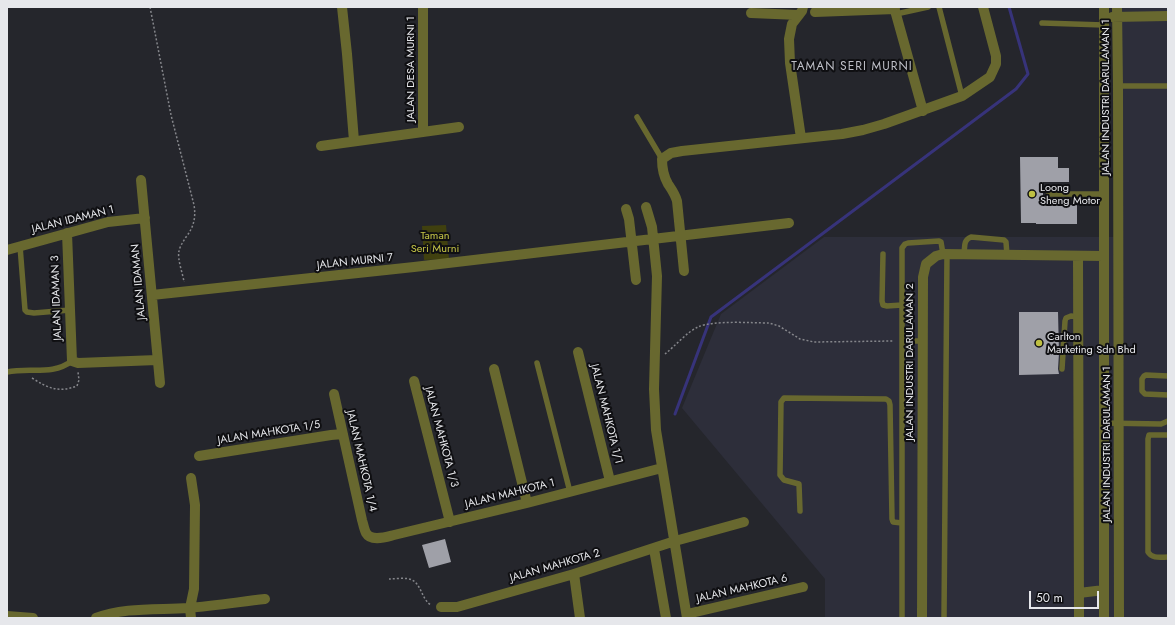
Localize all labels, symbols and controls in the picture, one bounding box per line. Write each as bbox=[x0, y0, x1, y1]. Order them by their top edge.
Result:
street label: JALAN DESA MURNI 1 bbox=[404, 16, 418, 122]
street label: JALAN INDUSTRI DARULAMAN 1 bbox=[1099, 19, 1113, 175]
district label: TAMAN SERI MURNI bbox=[791, 60, 913, 74]
place label: Loong Sheng Motor bbox=[1040, 181, 1100, 207]
marker: Loong Sheng Motor bbox=[1027, 189, 1037, 199]
street label: JALAN IDAMAN 1 bbox=[30, 203, 116, 237]
park label: Taman Seri Murni bbox=[411, 229, 459, 255]
street label: JALAN IDAMAN bbox=[129, 244, 149, 320]
street label: JALAN MURNI 7 bbox=[316, 251, 394, 273]
street label: JALAN IDAMAN 3 bbox=[49, 255, 65, 341]
street label: JALAN INDUSTRI DARULAMAN 2 bbox=[903, 283, 917, 441]
place label: Carlton Marketing Sdn Bhd bbox=[1047, 330, 1136, 356]
marker: Carlton Marketing Sdn Bhd bbox=[1034, 338, 1044, 348]
street label: JALAN MAHKOTA 1/1 bbox=[587, 363, 625, 465]
street label: JALAN INDUSTRI DARULAMAN 1 bbox=[1100, 366, 1114, 522]
street label: JALAN MAHKOTA 1/3 bbox=[421, 385, 461, 489]
street label: JALAN MAHKOTA 1/4 bbox=[343, 409, 379, 513]
street label: JALAN MAHKOTA 1/5 bbox=[217, 418, 321, 448]
street label: JALAN MAHKOTA 1 bbox=[464, 476, 556, 512]
street label: JALAN MAHKOTA 2 bbox=[508, 547, 602, 585]
street label: JALAN MAHKOTA 6 bbox=[695, 572, 789, 606]
scale bar bbox=[1031, 583, 1101, 609]
text: 50 m bbox=[1036, 589, 1063, 607]

